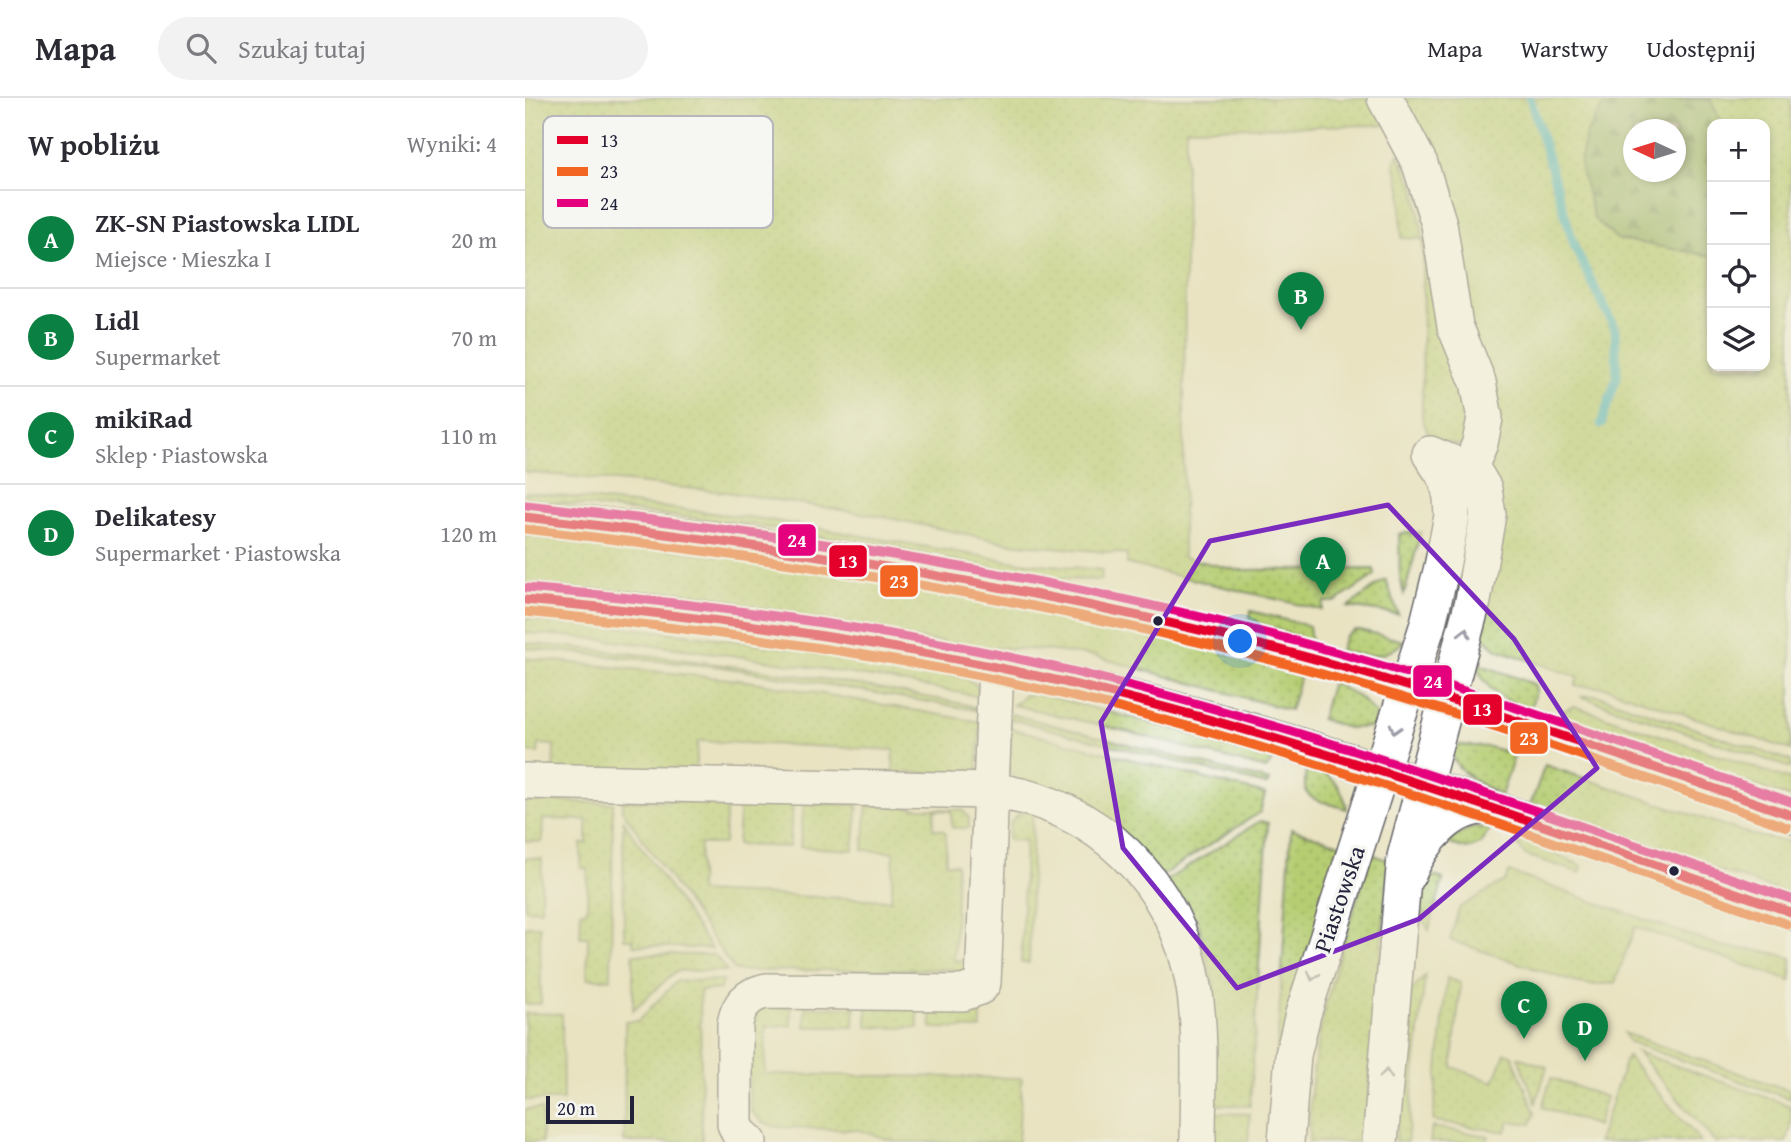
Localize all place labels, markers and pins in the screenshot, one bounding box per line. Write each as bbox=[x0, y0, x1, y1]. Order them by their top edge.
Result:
pin: B bbox=[1278, 272, 1324, 330]
pin: A bbox=[1300, 537, 1346, 595]
unlabelled marker bbox=[1151, 614, 1165, 628]
unlabelled marker bbox=[1667, 864, 1681, 878]
pin: C bbox=[1501, 981, 1547, 1039]
pin: D bbox=[1562, 1003, 1608, 1061]

